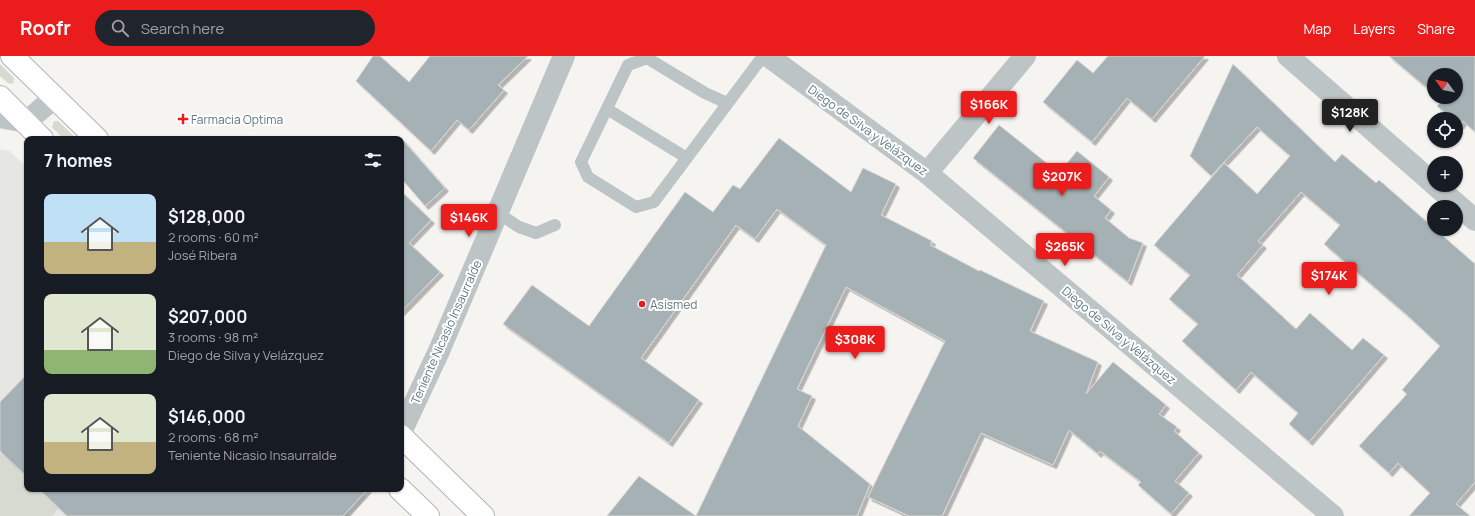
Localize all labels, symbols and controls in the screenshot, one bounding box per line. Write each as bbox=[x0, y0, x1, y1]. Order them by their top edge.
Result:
search box bbox=[95, 10, 375, 46]
text: Roofr bbox=[20, 15, 71, 41]
icon: search bbox=[109, 17, 131, 39]
text: Search here bbox=[141, 18, 224, 39]
text: Map bbox=[1303, 19, 1331, 38]
text: Layers bbox=[1353, 19, 1395, 38]
text: Share bbox=[1417, 19, 1455, 38]
north arrow bbox=[1427, 68, 1463, 104]
map controls bbox=[1427, 68, 1463, 236]
street label: Diego de Silva y Velázquez bbox=[805, 81, 931, 179]
pin: $166K bbox=[961, 91, 1017, 125]
text: $166K bbox=[970, 95, 1008, 113]
pin: $128K bbox=[1322, 99, 1378, 133]
text: $128K bbox=[1331, 103, 1369, 121]
place label: Farmacia Optima bbox=[191, 111, 283, 128]
button: locate bbox=[1427, 112, 1463, 148]
marker: Farmacia Optima bbox=[178, 114, 188, 124]
text: 7 homes bbox=[44, 149, 112, 172]
icon: filters bbox=[362, 149, 384, 171]
button: + bbox=[1427, 156, 1463, 192]
pin: $207K bbox=[1034, 163, 1090, 197]
text: $207K bbox=[1042, 167, 1082, 185]
button: − bbox=[1427, 200, 1463, 236]
pin: $146K bbox=[441, 204, 497, 238]
text: $128,000 bbox=[168, 205, 245, 228]
text: $146K bbox=[450, 208, 488, 226]
icon: home bbox=[76, 210, 124, 258]
text: 2 rooms · 60 m² bbox=[168, 228, 259, 246]
pin: $265K bbox=[1037, 233, 1093, 267]
text: $265K bbox=[1045, 237, 1085, 255]
text: José Ribera bbox=[168, 246, 237, 264]
street label: Teniente Nicasio Insaurralde bbox=[407, 257, 485, 407]
pin: $174K bbox=[1301, 262, 1357, 296]
text: $174K bbox=[1311, 266, 1347, 284]
street label: Diego de Silva y Velázquez bbox=[1058, 282, 1180, 388]
place label: Asismed bbox=[650, 296, 697, 313]
marker: Asismed bbox=[637, 299, 647, 309]
text: $207,000 bbox=[168, 305, 248, 328]
icon: home bbox=[76, 310, 124, 358]
pin: $308K bbox=[827, 326, 883, 360]
text: 3 rooms · 98 m² bbox=[168, 328, 258, 346]
text: $308K bbox=[835, 330, 875, 348]
text: Diego de Silva y Velázquez bbox=[168, 346, 324, 364]
text: $146,000 bbox=[168, 405, 246, 428]
icon: home bbox=[76, 410, 124, 458]
text: 2 rooms · 68 m² bbox=[168, 428, 258, 446]
text: Teniente Nicasio Insaurralde bbox=[168, 446, 337, 464]

